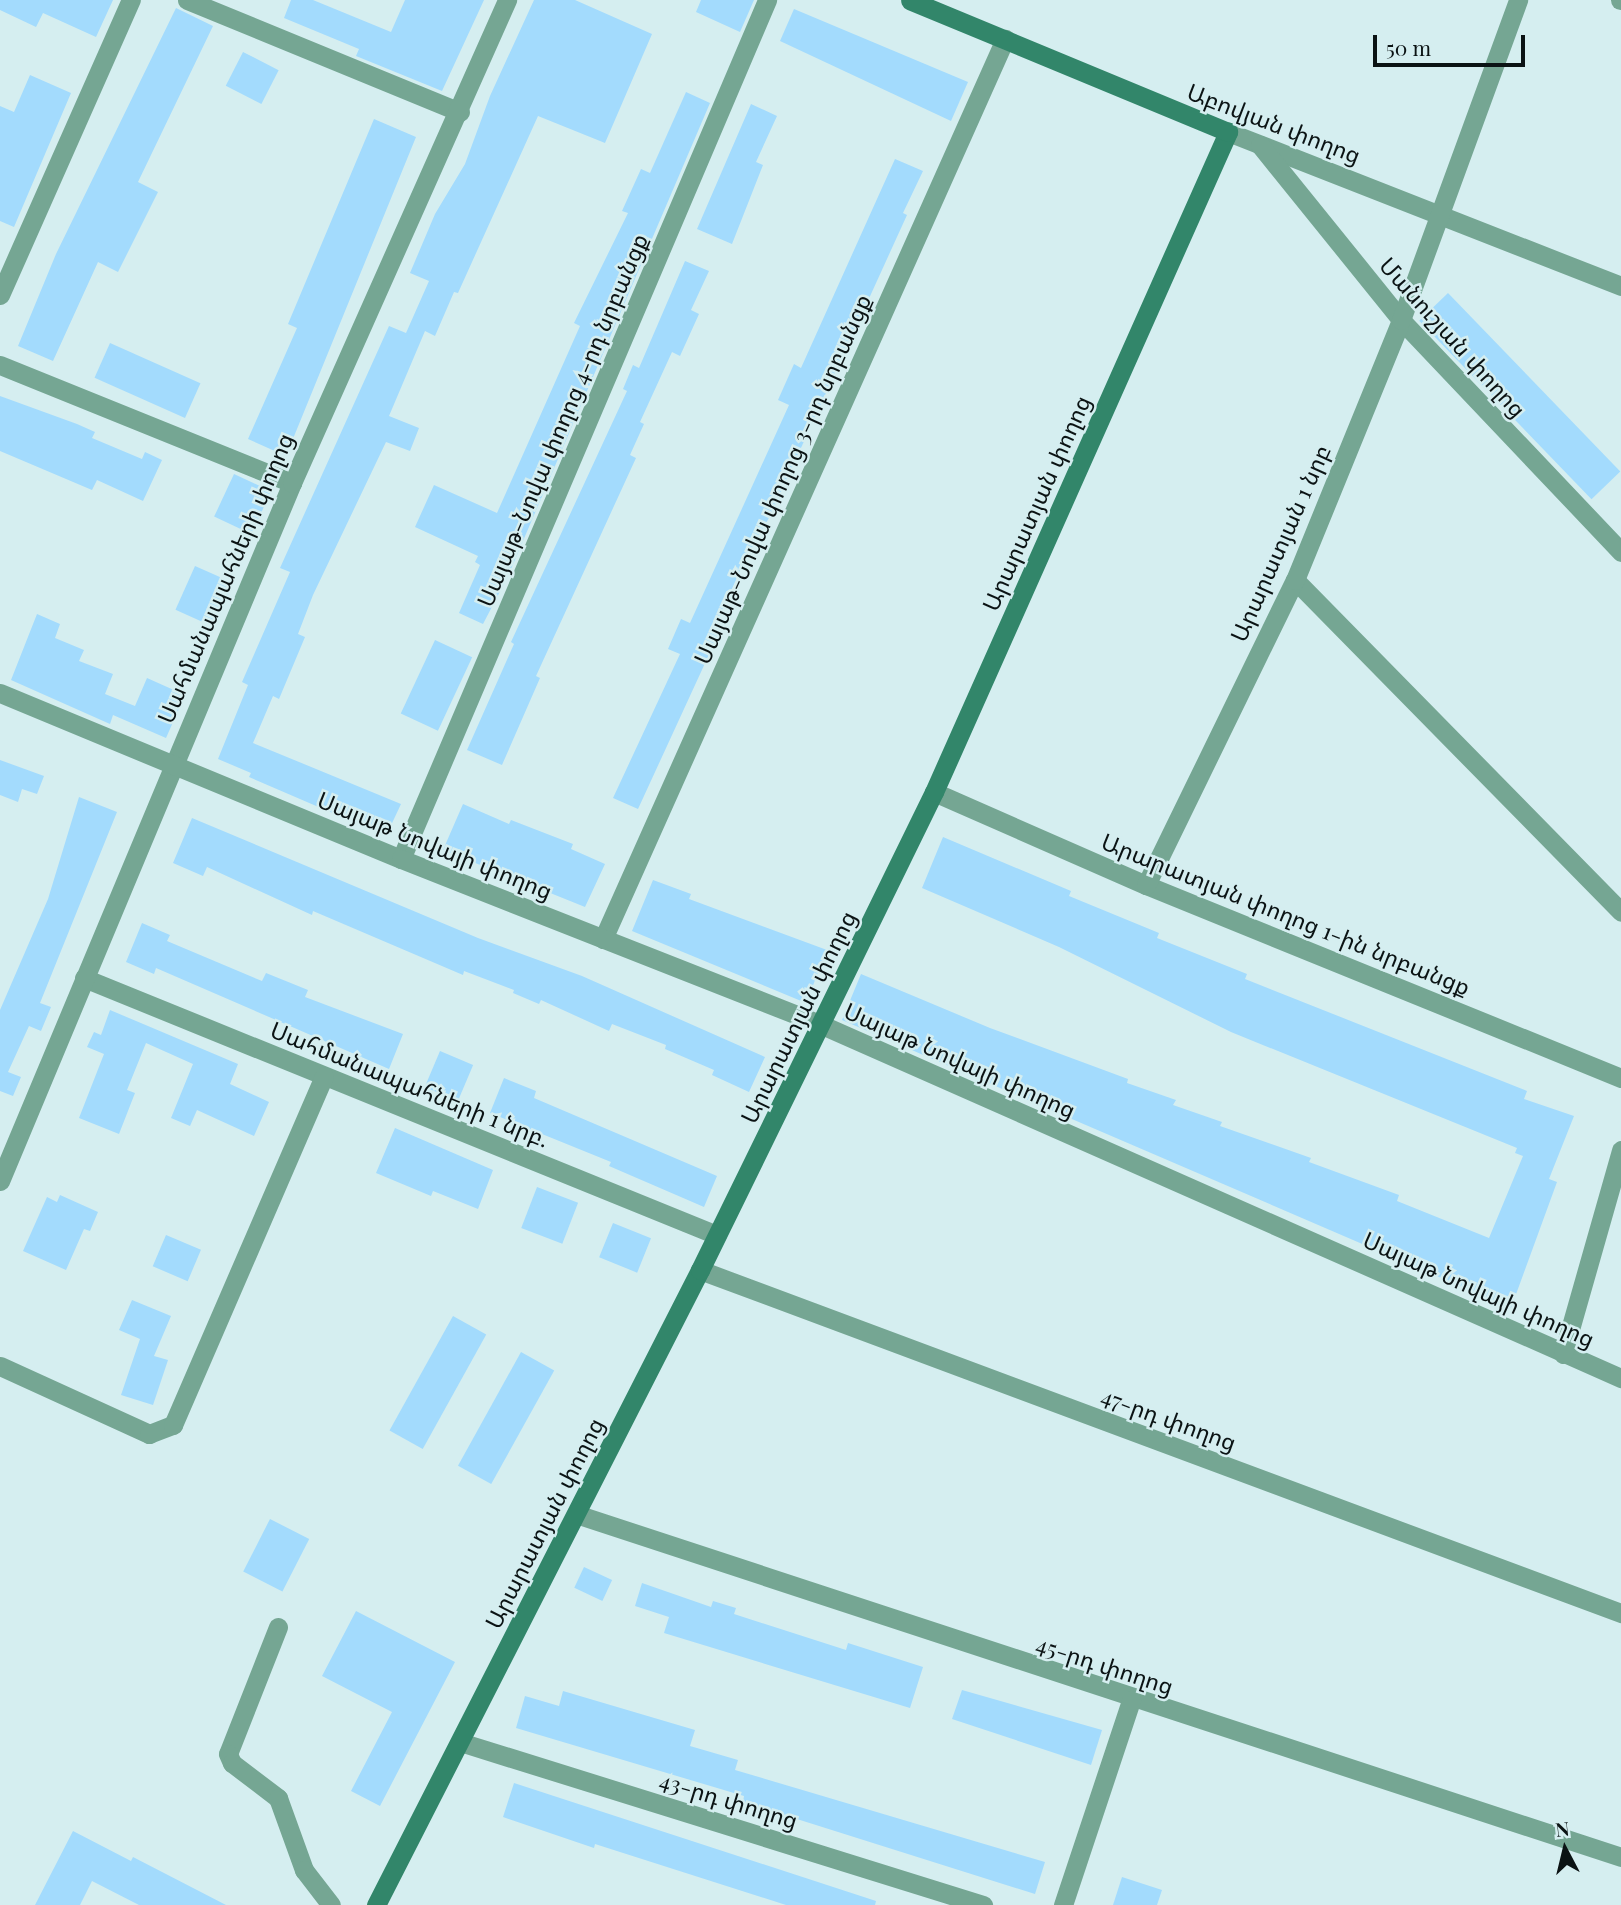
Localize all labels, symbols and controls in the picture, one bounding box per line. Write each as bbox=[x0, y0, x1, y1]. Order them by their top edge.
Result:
scale bar bbox=[1376, 21, 1528, 65]
text: 50 m bbox=[1386, 33, 1431, 61]
street label: Աբովյան փողոց bbox=[1183, 77, 1365, 169]
street label: Սայաթ-Նովա փողոց 4-րդ նրբանցք bbox=[471, 229, 653, 611]
street label: Մանուշյան փողոց bbox=[1374, 252, 1532, 422]
street label: Սայաթ-Նովա փողոց 3-րդ նրբանցք bbox=[688, 290, 876, 668]
street label: Արարատյան փողոց bbox=[976, 391, 1096, 615]
street label: Սահմանապահների փողոց bbox=[151, 429, 299, 727]
street label: Արարատյան 1 նրբ bbox=[1224, 440, 1336, 646]
street label: Սայաթ Նովայի փողոց bbox=[314, 785, 556, 905]
street label: Արարատյան փողոց 1-ին նրբանցք bbox=[1098, 827, 1474, 1001]
street label: Արարատյան փողոց bbox=[735, 906, 861, 1128]
street label: Սայաթ Նովայի փողոց bbox=[840, 996, 1080, 1124]
street label: Սահմանապահների 1 նրբ. bbox=[267, 1015, 553, 1153]
street label: Սայաթ Նովայի փողոց bbox=[1359, 1225, 1599, 1353]
street label: 47-րդ փողոց bbox=[1098, 1382, 1240, 1456]
street label: Արարատյան փողոց bbox=[479, 1413, 609, 1633]
street label: 45-րդ փողոց bbox=[1033, 1630, 1177, 1700]
street label: 43-րդ փողոց bbox=[657, 1766, 801, 1834]
north arrow bbox=[1530, 1814, 1600, 1884]
text: N bbox=[1554, 1814, 1571, 1842]

